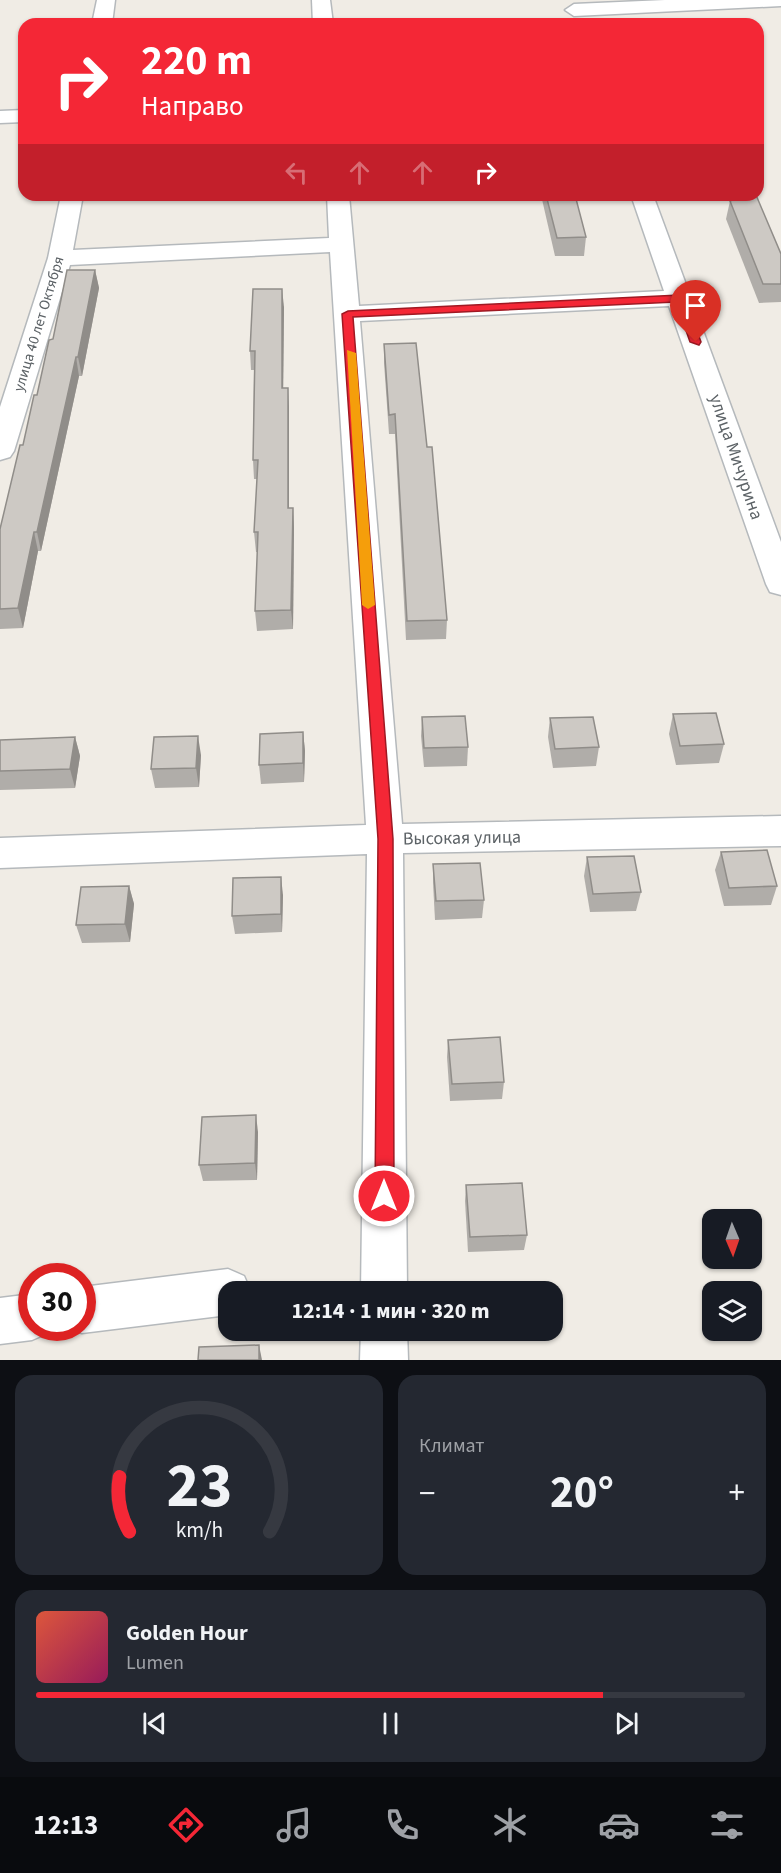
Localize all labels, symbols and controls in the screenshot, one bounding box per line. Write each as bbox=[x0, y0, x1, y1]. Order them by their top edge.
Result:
text: 220 m bbox=[141, 31, 252, 91]
icon: right bbox=[42, 42, 120, 120]
text: Направо bbox=[141, 87, 244, 126]
icon: left bbox=[280, 156, 313, 189]
icon: ahead bbox=[343, 156, 376, 189]
icon: ahead bbox=[406, 156, 439, 189]
icon: right bbox=[469, 156, 502, 189]
street label: улица 40 лет Октября bbox=[8, 254, 70, 394]
pin bbox=[670, 280, 721, 342]
icon: arrive bbox=[679, 289, 712, 322]
street label: улица Мичурина bbox=[703, 391, 769, 523]
street label: Высокая улица bbox=[403, 824, 521, 852]
position arrow bbox=[352, 1164, 416, 1228]
north arrow bbox=[702, 1209, 762, 1269]
map controls bbox=[702, 1209, 762, 1341]
speed limit sign: 30 bbox=[18, 1263, 96, 1341]
button: layers bbox=[702, 1281, 762, 1341]
text: 12:14 · 1 мин · 320 m bbox=[291, 1295, 490, 1327]
text: Климат bbox=[419, 1432, 485, 1460]
text: 23 bbox=[166, 1442, 232, 1531]
text: 20° bbox=[550, 1461, 614, 1525]
text: − bbox=[419, 1470, 435, 1517]
text: + bbox=[729, 1470, 745, 1517]
text: km/h bbox=[175, 1515, 223, 1546]
text: Golden Hour bbox=[126, 1617, 248, 1649]
text: Lumen bbox=[126, 1649, 184, 1677]
icon: previous bbox=[138, 1707, 171, 1740]
icon: pause bbox=[374, 1707, 407, 1740]
icon: next bbox=[610, 1707, 643, 1740]
icon: directions bbox=[165, 1804, 207, 1846]
icon: music bbox=[273, 1804, 315, 1846]
icon: phone bbox=[381, 1804, 423, 1846]
icon: climate bbox=[489, 1804, 531, 1846]
icon: car bbox=[598, 1804, 640, 1846]
icon: filters bbox=[706, 1804, 748, 1846]
text: 12:13 bbox=[33, 1806, 98, 1845]

